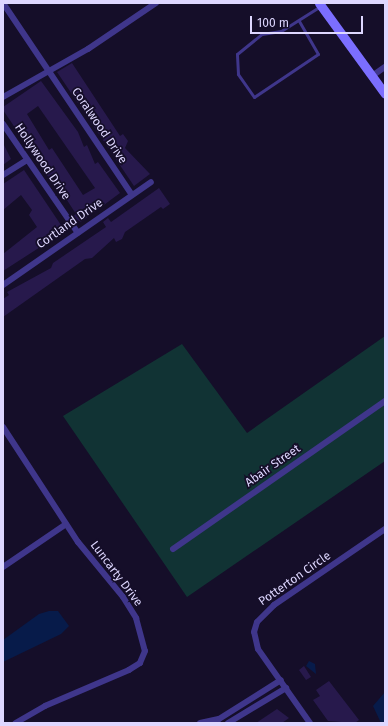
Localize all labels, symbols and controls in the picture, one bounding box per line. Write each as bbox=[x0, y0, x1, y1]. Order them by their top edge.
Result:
scale bar bbox=[252, 8, 365, 34]
text: 100 m bbox=[257, 16, 289, 30]
street label: Coralwood Drive bbox=[68, 85, 130, 167]
street label: Hollywood Drive bbox=[11, 121, 73, 203]
street label: Cortland Drive bbox=[34, 196, 106, 252]
street label: Abair Street bbox=[243, 442, 303, 490]
street label: Luncarty Drive bbox=[87, 538, 145, 610]
street label: Potterton Circle bbox=[256, 549, 334, 609]

